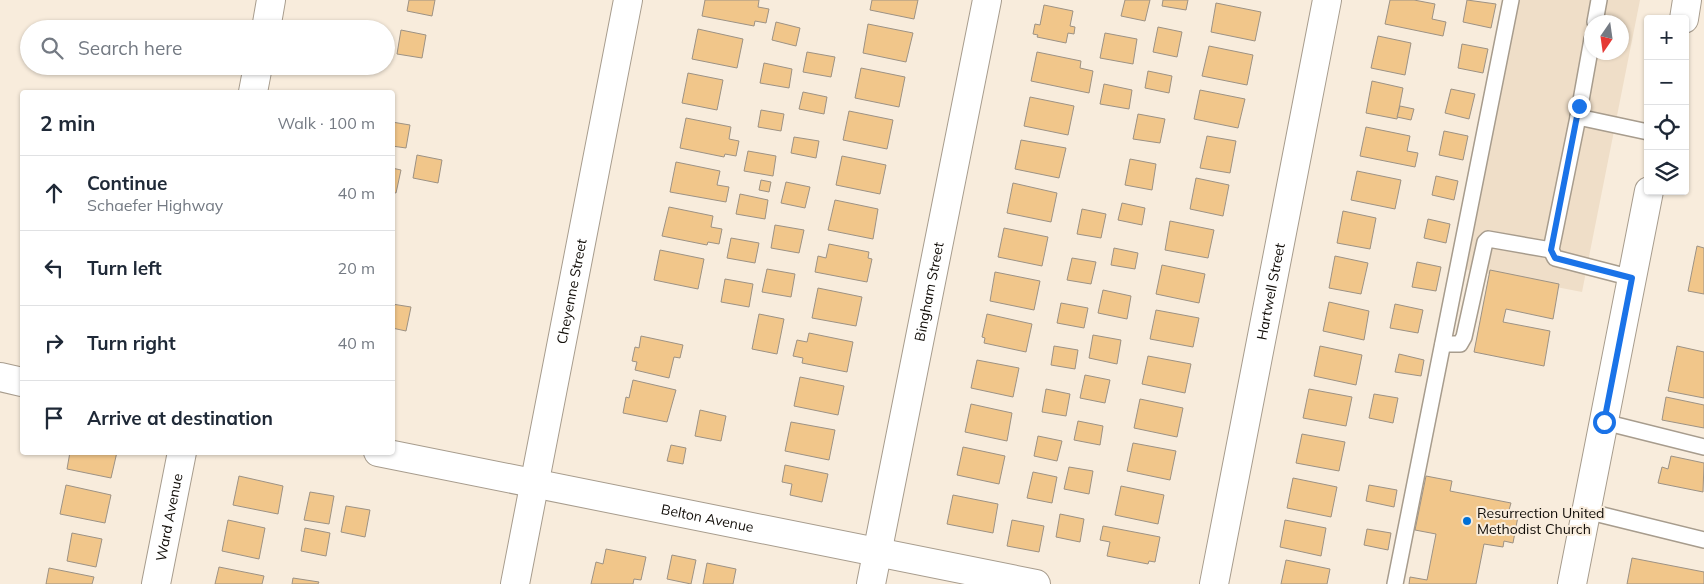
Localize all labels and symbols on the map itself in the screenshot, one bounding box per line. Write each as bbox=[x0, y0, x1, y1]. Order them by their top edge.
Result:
north arrow bbox=[1584, 15, 1629, 60]
route end bbox=[1568, 95, 1591, 118]
street label: Cheyenne Street bbox=[553, 237, 591, 346]
street label: Bingham Street bbox=[910, 240, 948, 343]
street label: Hartwell Street bbox=[1252, 241, 1289, 341]
route start bbox=[1593, 411, 1616, 434]
street label: Ward Avenue bbox=[152, 472, 187, 563]
street label: Belton Avenue bbox=[660, 500, 755, 536]
place label: Resurrection United Methodist Church bbox=[1477, 504, 1604, 538]
marker: Resurrection United Methodist Church bbox=[1461, 515, 1473, 527]

